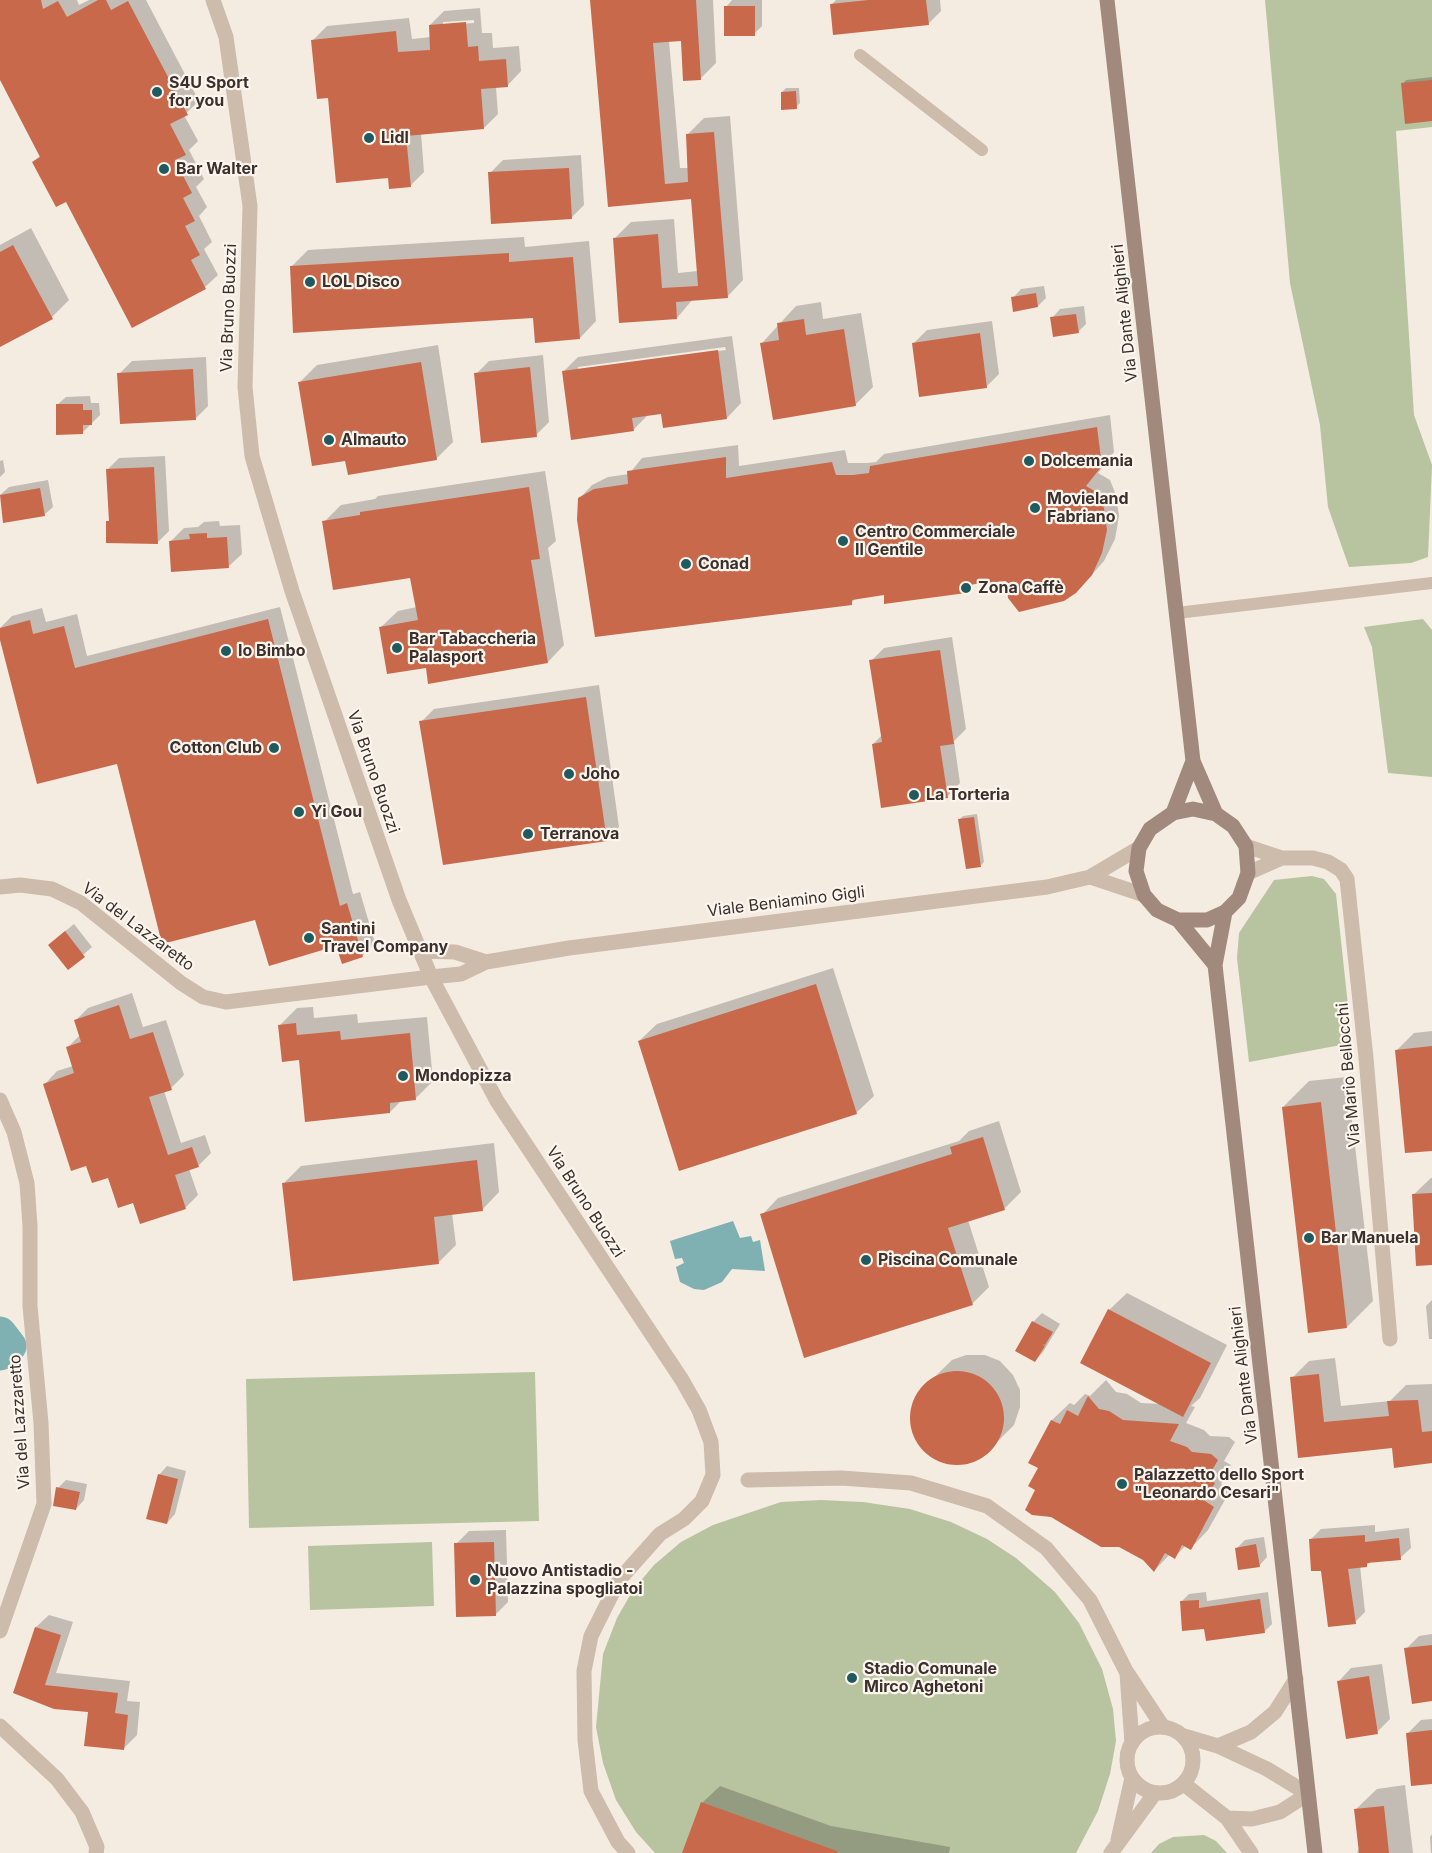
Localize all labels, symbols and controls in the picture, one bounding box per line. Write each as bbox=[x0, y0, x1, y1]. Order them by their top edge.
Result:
place label: S4U Sport for you bbox=[169, 73, 249, 111]
marker: S4U Sport for you bbox=[150, 85, 164, 99]
place label: Lidl bbox=[381, 128, 409, 148]
marker: Lidl bbox=[362, 131, 376, 145]
place label: Bar Walter bbox=[176, 159, 257, 179]
marker: Bar Walter bbox=[157, 162, 171, 176]
street label: Via Bruno Buozzi bbox=[217, 243, 241, 373]
street label: Via Dante Alighieri bbox=[1108, 243, 1142, 383]
place label: LOL Disco bbox=[322, 272, 400, 292]
marker: LOL Disco bbox=[303, 275, 317, 289]
place label: Almauto bbox=[341, 430, 407, 450]
marker: Almauto bbox=[322, 433, 336, 447]
place label: Dolcemania bbox=[1041, 451, 1133, 471]
marker: Dolcemania bbox=[1022, 454, 1036, 468]
place label: Movieland Fabriano bbox=[1047, 489, 1129, 527]
marker: Movieland Fabriano bbox=[1028, 501, 1042, 515]
place label: Centro Commerciale Il Gentile bbox=[855, 522, 1015, 560]
marker: Centro Commerciale Il Gentile bbox=[836, 534, 850, 548]
place label: Conad bbox=[698, 554, 749, 574]
marker: Conad bbox=[679, 557, 693, 571]
place label: Zona Caffè bbox=[978, 578, 1064, 598]
marker: Zona Caffè bbox=[959, 581, 973, 595]
place label: Bar Tabaccheria Palasport bbox=[409, 629, 536, 667]
place label: Io Bimbo bbox=[238, 641, 306, 661]
marker: Bar Tabaccheria Palasport bbox=[390, 641, 404, 655]
marker: Io Bimbo bbox=[219, 644, 233, 658]
street label: Via Bruno Buozzi bbox=[343, 708, 403, 836]
place label: Cotton Club bbox=[170, 738, 262, 758]
marker: Cotton Club bbox=[267, 741, 281, 755]
place label: Joho bbox=[581, 764, 620, 784]
marker: Joho bbox=[562, 767, 576, 781]
place label: La Torteria bbox=[926, 785, 1010, 805]
marker: La Torteria bbox=[907, 788, 921, 802]
place label: Yi Gou bbox=[311, 802, 362, 822]
marker: Yi Gou bbox=[292, 805, 306, 819]
place label: Terranova bbox=[540, 824, 619, 844]
marker: Terranova bbox=[521, 827, 535, 841]
street label: Via del Lazzaretto bbox=[78, 879, 198, 975]
street label: Viale Beniamino Gigli bbox=[706, 883, 866, 921]
place label: Santini Travel Company bbox=[321, 919, 448, 957]
marker: Santini Travel Company bbox=[302, 931, 316, 945]
street label: Via Mario Bellocchi bbox=[1333, 1002, 1365, 1148]
place label: Mondopizza bbox=[415, 1066, 512, 1086]
marker: Mondopizza bbox=[396, 1069, 410, 1083]
street label: Via Bruno Buozzi bbox=[542, 1143, 628, 1261]
place label: Bar Manuela bbox=[1321, 1228, 1418, 1248]
marker: Bar Manuela bbox=[1302, 1231, 1316, 1245]
place label: Piscina Comunale bbox=[878, 1250, 1018, 1270]
marker: Piscina Comunale bbox=[859, 1253, 873, 1267]
street label: Via Dante Alighieri bbox=[1226, 1305, 1262, 1445]
street label: Via del Lazzaretto bbox=[6, 1354, 34, 1490]
place label: Palazzetto dello Sport "Leonardo Cesari" bbox=[1134, 1465, 1304, 1503]
marker: Palazzetto dello Sport "Leonardo Cesari" bbox=[1115, 1477, 1129, 1491]
place label: Nuovo Antistadio - Palazzina spogliatoi bbox=[487, 1561, 643, 1599]
marker: Nuovo Antistadio - Palazzina spogliatoi bbox=[468, 1573, 482, 1587]
place label: Stadio Comunale Mirco Aghetoni bbox=[864, 1659, 997, 1697]
marker: Stadio Comunale Mirco Aghetoni bbox=[845, 1671, 859, 1685]

